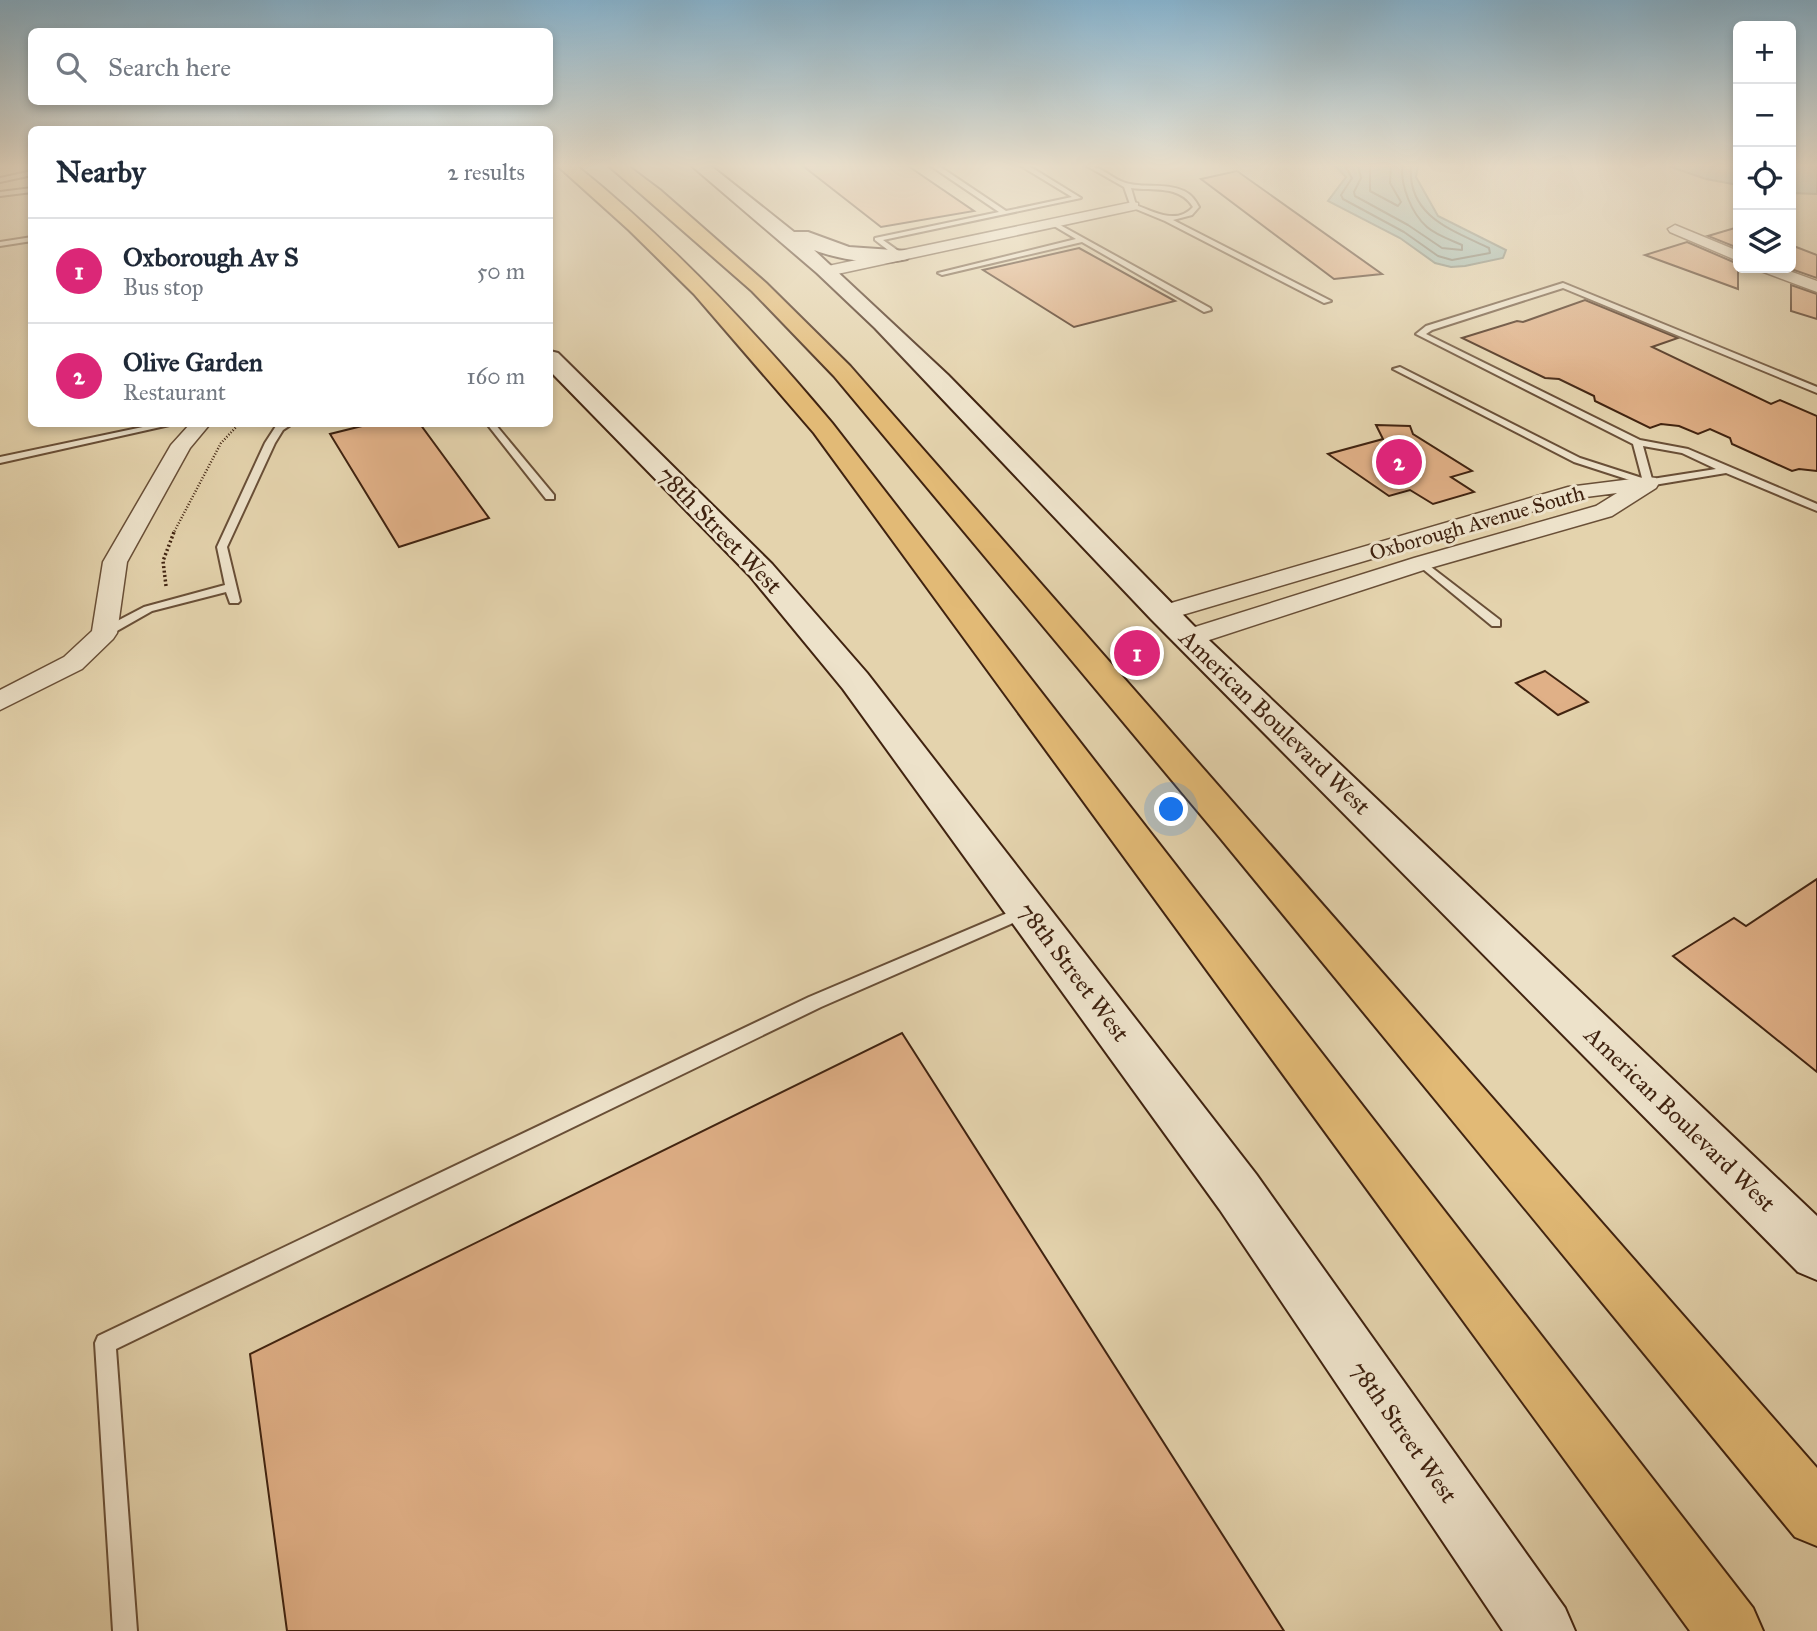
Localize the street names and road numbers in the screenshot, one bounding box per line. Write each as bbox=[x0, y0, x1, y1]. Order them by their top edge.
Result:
street label: 78th Street West bbox=[651, 460, 789, 601]
street label: Oxborough Avenue South bbox=[1366, 480, 1588, 566]
street label: American Boulevard West bbox=[1172, 622, 1377, 821]
street label: 78th Street West bbox=[1012, 897, 1136, 1048]
street label: American Boulevard West bbox=[1577, 1019, 1782, 1218]
street label: 78th Street West bbox=[1344, 1355, 1464, 1509]

